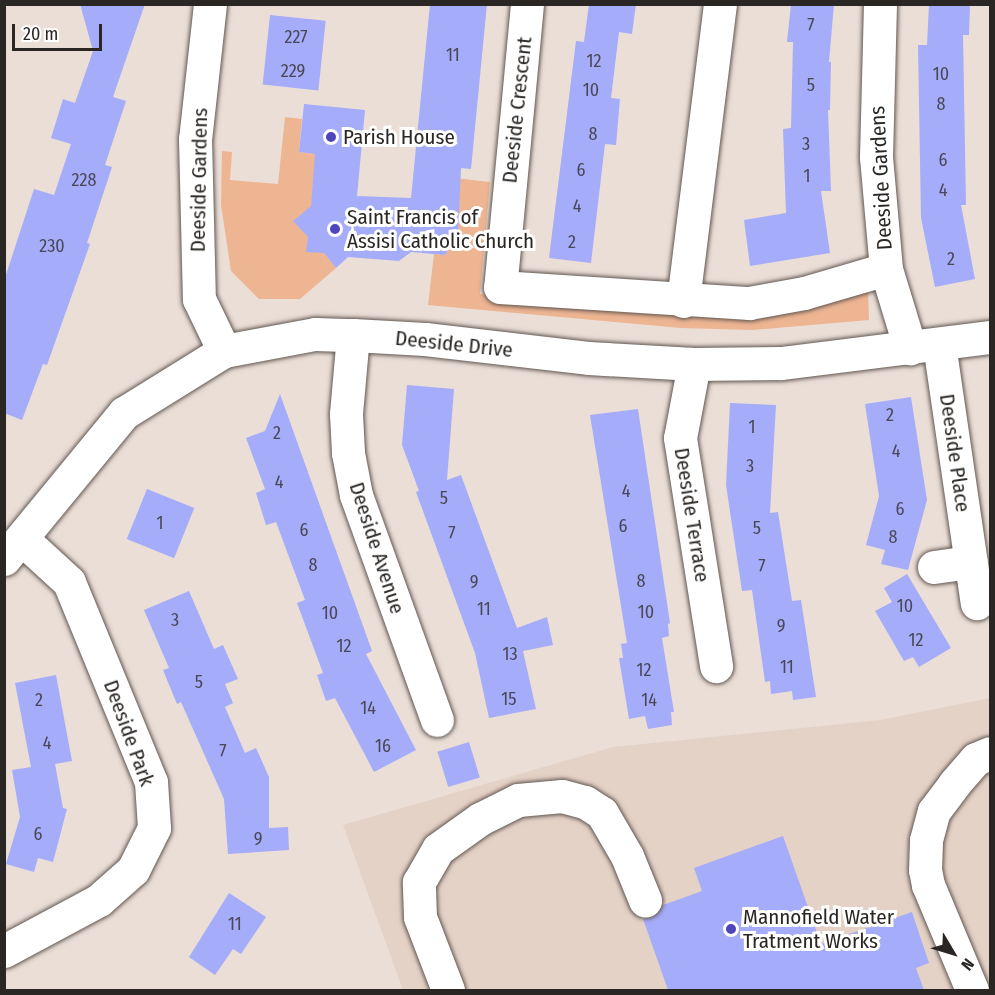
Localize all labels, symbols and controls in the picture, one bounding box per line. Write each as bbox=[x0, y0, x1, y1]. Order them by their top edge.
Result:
scale bar bbox=[15, 12, 105, 50]
house number: 7 bbox=[807, 14, 815, 36]
text: 20 m bbox=[23, 23, 58, 45]
house number: 227 bbox=[284, 26, 308, 48]
street label: Deeside Crescent bbox=[497, 36, 537, 184]
house number: 11 bbox=[446, 44, 460, 66]
house number: 12 bbox=[587, 50, 601, 72]
house number: 229 bbox=[281, 60, 305, 82]
house number: 10 bbox=[933, 63, 949, 85]
house number: 5 bbox=[807, 74, 815, 96]
house number: 10 bbox=[583, 79, 599, 101]
house number: 8 bbox=[937, 93, 945, 115]
street label: Deeside Gardens bbox=[865, 105, 897, 251]
street label: Deeside Gardens bbox=[185, 108, 213, 252]
house number: 8 bbox=[589, 123, 597, 145]
place label: Parish House bbox=[343, 124, 455, 150]
marker: Parish House bbox=[324, 130, 338, 144]
house number: 3 bbox=[802, 133, 810, 155]
house number: 6 bbox=[939, 149, 947, 171]
house number: 6 bbox=[577, 159, 585, 181]
house number: 1 bbox=[803, 165, 811, 187]
house number: 228 bbox=[72, 169, 96, 191]
house number: 4 bbox=[939, 179, 947, 201]
house number: 4 bbox=[573, 195, 581, 217]
place label: Saint Francis of Assisi Catholic Church bbox=[347, 204, 534, 254]
marker: Saint Francis of Assisi Catholic Church bbox=[328, 222, 342, 236]
house number: 2 bbox=[568, 231, 576, 253]
house number: 230 bbox=[39, 235, 65, 257]
house number: 2 bbox=[947, 248, 955, 270]
street label: Deeside Drive bbox=[394, 325, 514, 363]
street label: Deeside Place bbox=[934, 392, 976, 514]
house number: 2 bbox=[886, 404, 894, 426]
house number: 1 bbox=[748, 416, 756, 438]
house number: 2 bbox=[273, 422, 281, 444]
house number: 4 bbox=[892, 440, 900, 462]
street label: Deeside Terrace bbox=[669, 446, 715, 584]
house number: 3 bbox=[746, 455, 754, 477]
house number: 4 bbox=[275, 471, 283, 493]
street label: Deeside Avenue bbox=[344, 479, 410, 617]
house number: 4 bbox=[622, 480, 630, 502]
house number: 5 bbox=[440, 487, 448, 509]
house number: 6 bbox=[896, 498, 904, 520]
house number: 1 bbox=[156, 512, 164, 534]
house number: 6 bbox=[619, 515, 627, 537]
house number: 5 bbox=[753, 517, 761, 539]
house number: 6 bbox=[300, 519, 308, 541]
house number: 7 bbox=[448, 522, 456, 544]
house number: 8 bbox=[889, 526, 897, 548]
house number: 8 bbox=[309, 554, 317, 576]
house number: 7 bbox=[758, 555, 766, 577]
house number: 8 bbox=[637, 570, 645, 592]
house number: 9 bbox=[470, 571, 478, 593]
house number: 10 bbox=[897, 595, 913, 617]
house number: 11 bbox=[477, 598, 491, 620]
house number: 10 bbox=[638, 601, 654, 623]
house number: 10 bbox=[322, 602, 338, 624]
house number: 3 bbox=[171, 609, 179, 631]
house number: 9 bbox=[777, 615, 785, 637]
house number: 12 bbox=[909, 629, 923, 651]
house number: 12 bbox=[337, 635, 351, 657]
house number: 13 bbox=[502, 643, 518, 665]
house number: 11 bbox=[780, 656, 794, 678]
house number: 12 bbox=[637, 659, 651, 681]
house number: 5 bbox=[195, 671, 203, 693]
street label: Deeside Park bbox=[98, 677, 160, 789]
house number: 15 bbox=[501, 688, 517, 710]
house number: 2 bbox=[35, 689, 43, 711]
house number: 14 bbox=[641, 689, 657, 711]
house number: 14 bbox=[360, 697, 376, 719]
house number: 4 bbox=[43, 732, 51, 754]
house number: 16 bbox=[375, 735, 391, 757]
house number: 7 bbox=[219, 740, 227, 762]
house number: 6 bbox=[34, 823, 42, 845]
house number: 9 bbox=[254, 828, 262, 850]
place label: Mannofield Water Tratment Works bbox=[743, 904, 894, 954]
house number: 11 bbox=[228, 913, 242, 935]
marker: Mannofield Water Tratment Works bbox=[724, 922, 738, 936]
north arrow bbox=[923, 923, 983, 983]
text: N bbox=[957, 955, 978, 974]

